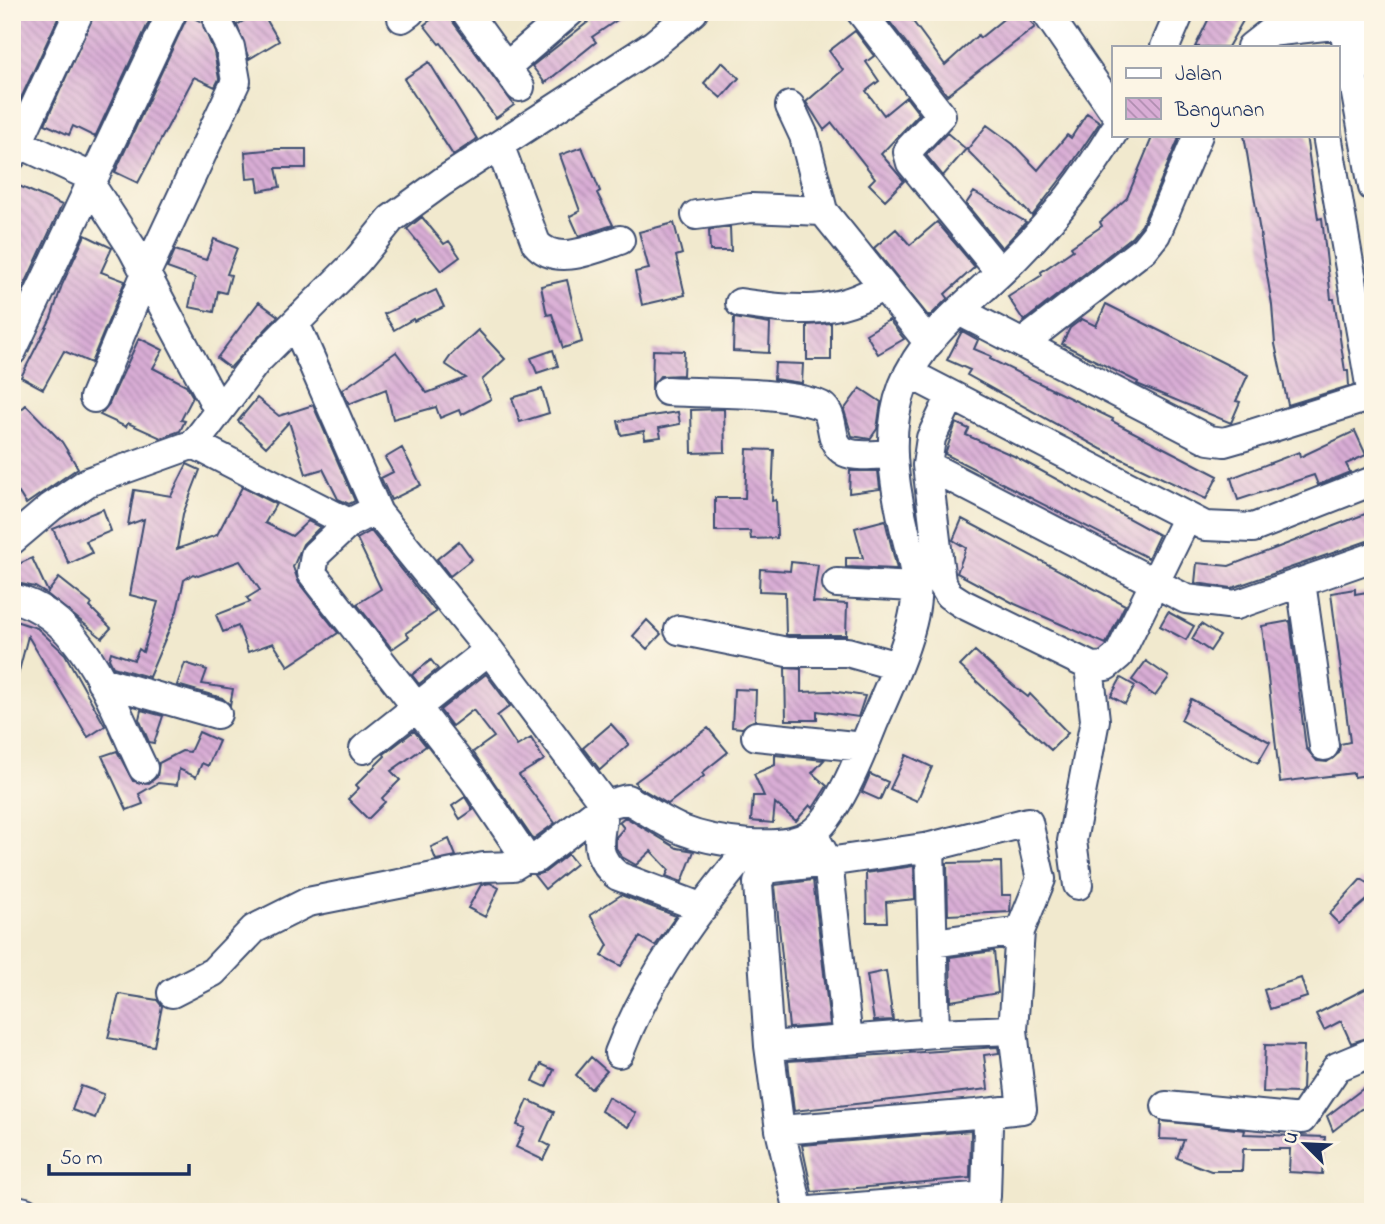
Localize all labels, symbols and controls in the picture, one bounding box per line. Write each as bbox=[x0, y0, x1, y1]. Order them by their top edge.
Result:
legend bbox=[1112, 46, 1340, 136]
text: Jalan bbox=[1175, 60, 1222, 90]
text: Bangunan bbox=[1174, 96, 1264, 128]
north arrow bbox=[1270, 1108, 1340, 1178]
text: U bbox=[1277, 1127, 1307, 1149]
scale bar bbox=[49, 1133, 189, 1177]
text: 50 m bbox=[60, 1144, 103, 1174]

